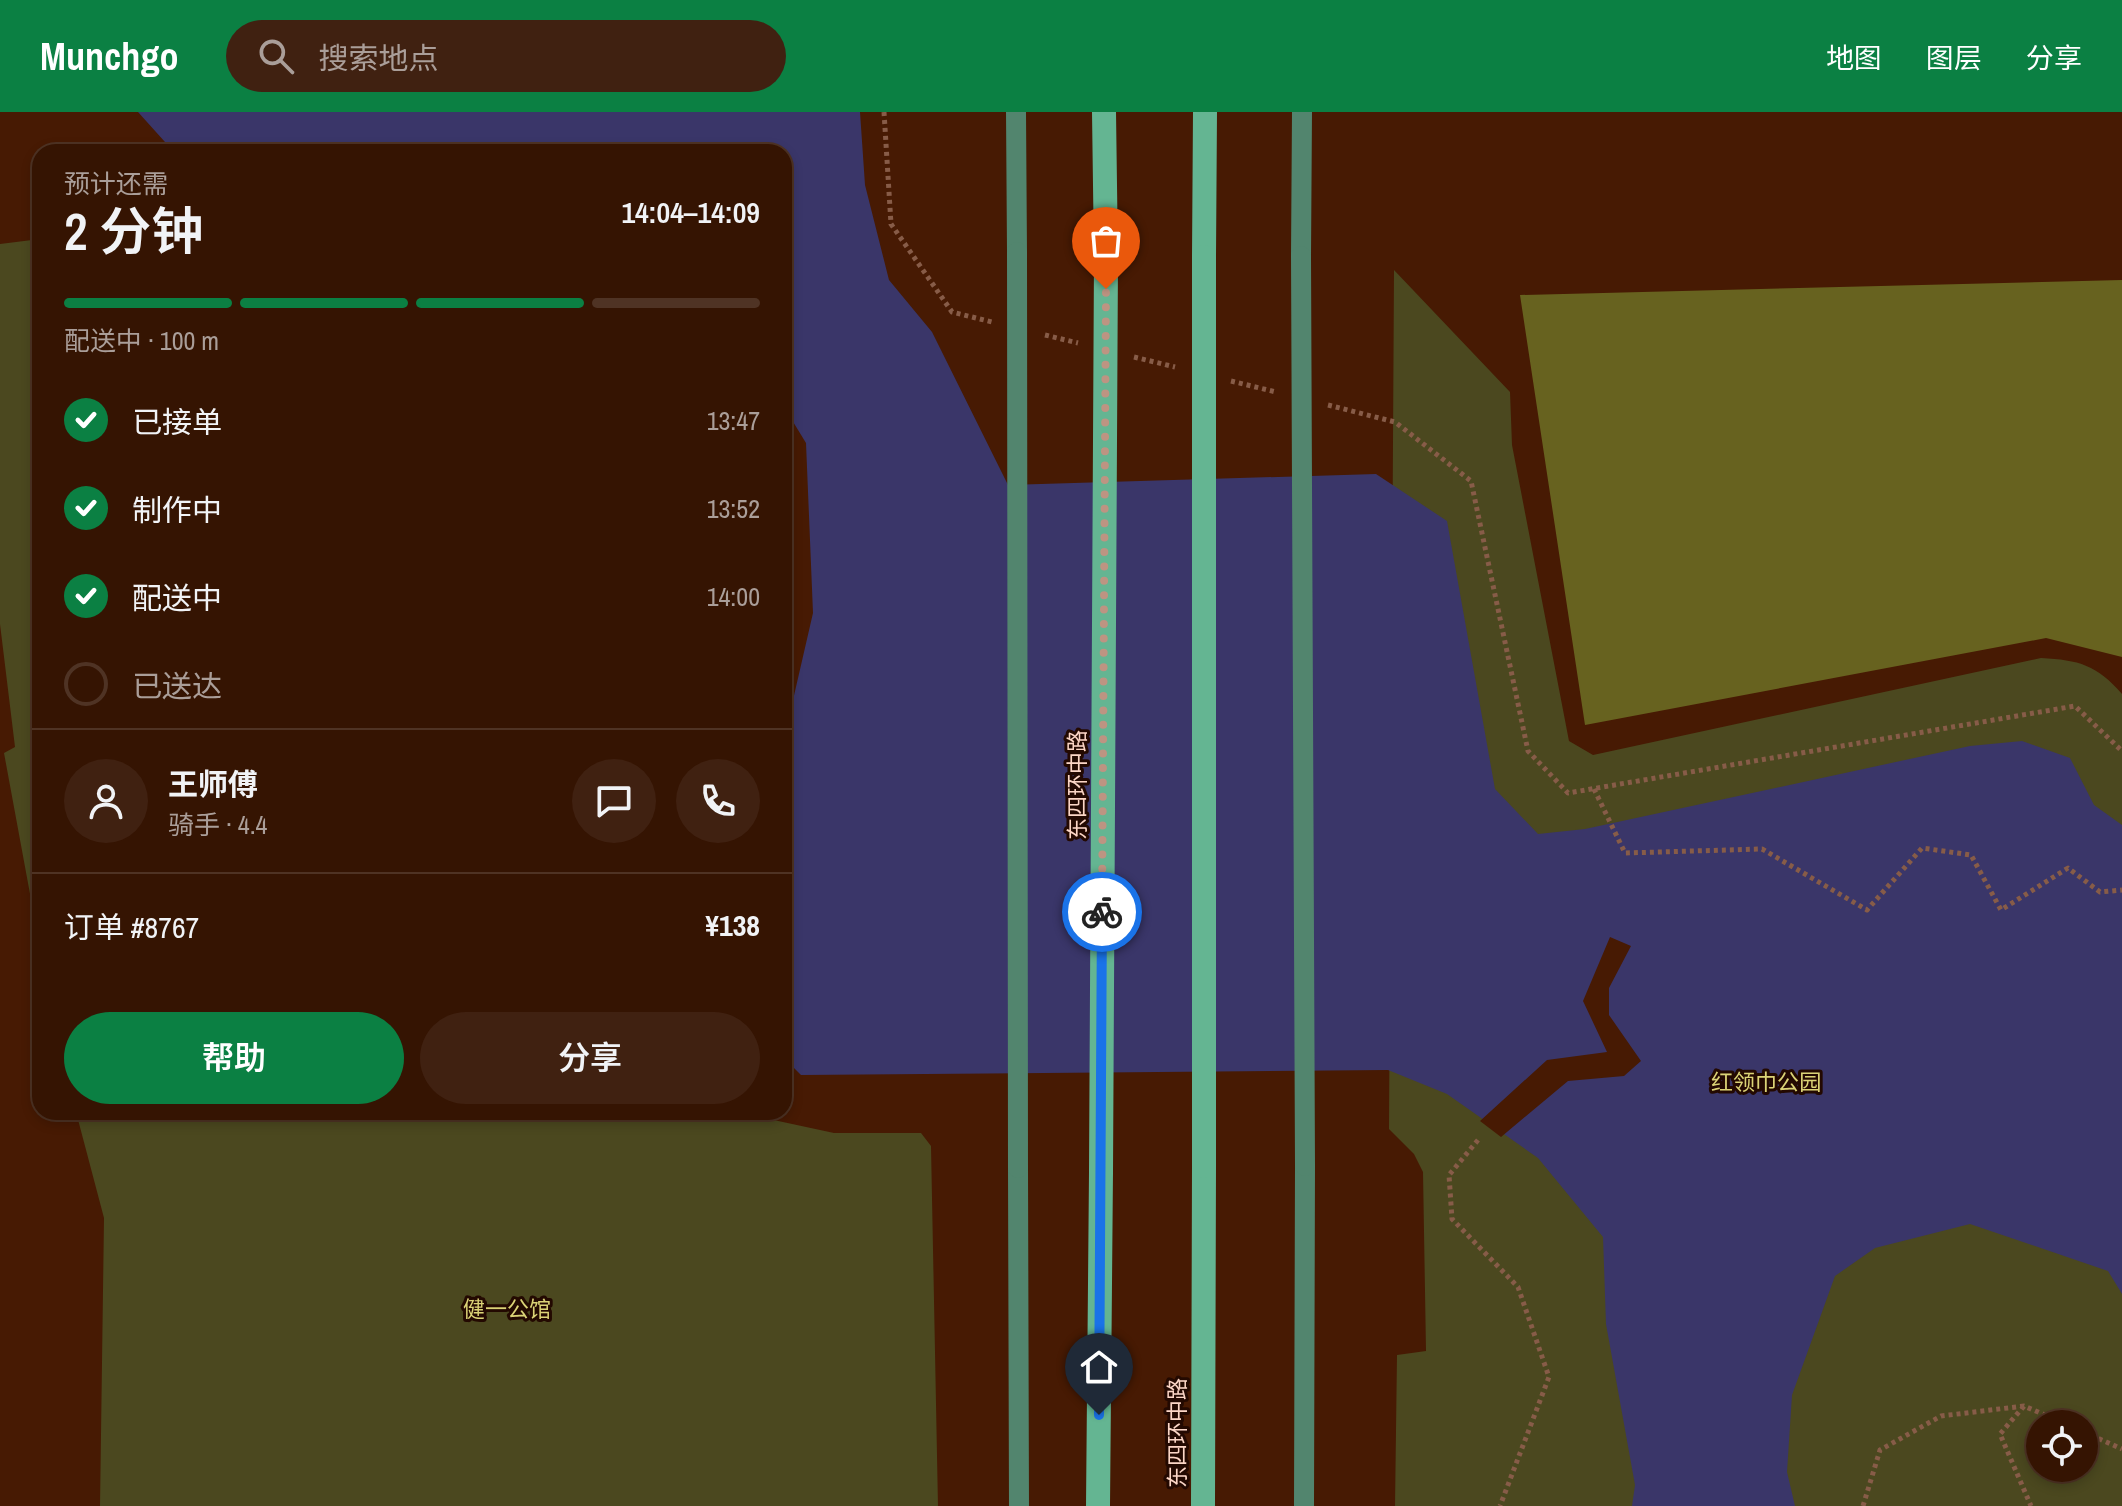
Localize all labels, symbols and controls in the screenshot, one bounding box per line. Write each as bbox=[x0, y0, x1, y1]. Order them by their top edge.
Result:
search box bbox=[226, 20, 786, 92]
text: Munchgo bbox=[40, 31, 178, 82]
icon: search bbox=[254, 34, 298, 78]
text: 搜索地点 bbox=[318, 38, 438, 78]
text: 地图 bbox=[1826, 39, 1882, 77]
text: 图层 bbox=[1926, 39, 1982, 77]
text: 分享 bbox=[2026, 39, 2082, 77]
text: 预计还需 bbox=[64, 166, 168, 201]
text: 14:04–14:09 bbox=[621, 192, 760, 232]
text: 2 分钟 bbox=[64, 196, 204, 266]
pin bbox=[1072, 207, 1140, 289]
icon: bag bbox=[1084, 219, 1128, 263]
text: 配送中 · 100 m bbox=[64, 323, 219, 358]
icon: check bbox=[64, 398, 108, 442]
text: 已接单 bbox=[132, 402, 222, 442]
text: 13:47 bbox=[707, 403, 760, 438]
icon: check bbox=[64, 486, 108, 530]
text: 制作中 bbox=[132, 490, 222, 530]
text: 13:52 bbox=[707, 491, 760, 526]
icon: check bbox=[64, 574, 108, 618]
text: 配送中 bbox=[132, 578, 222, 618]
text: 14:00 bbox=[707, 579, 760, 614]
text: 已送达 bbox=[132, 666, 222, 706]
street label: 东四环中路 bbox=[1062, 730, 1092, 840]
button: person bbox=[64, 759, 148, 843]
button: chat bbox=[572, 759, 656, 843]
button: phone bbox=[676, 759, 760, 843]
text: 王师傅 bbox=[168, 764, 258, 804]
text: 骑手 · 4.4 bbox=[168, 807, 267, 842]
courier bbox=[1062, 872, 1142, 952]
icon: bike bbox=[1080, 890, 1124, 934]
text: ¥138 bbox=[705, 905, 760, 945]
text: 订单 #8767 bbox=[64, 907, 199, 947]
button: 帮助 bbox=[64, 1012, 404, 1104]
button: 分享 bbox=[420, 1012, 760, 1104]
park label: 红领巾公园 bbox=[1711, 1067, 1821, 1097]
park label: 健一公馆 bbox=[463, 1294, 551, 1324]
pin bbox=[1065, 1333, 1133, 1415]
icon: home bbox=[1077, 1345, 1121, 1389]
street label: 东四环中路 bbox=[1162, 1378, 1192, 1488]
map controls bbox=[2026, 1410, 2098, 1482]
button: locate bbox=[2026, 1410, 2098, 1482]

